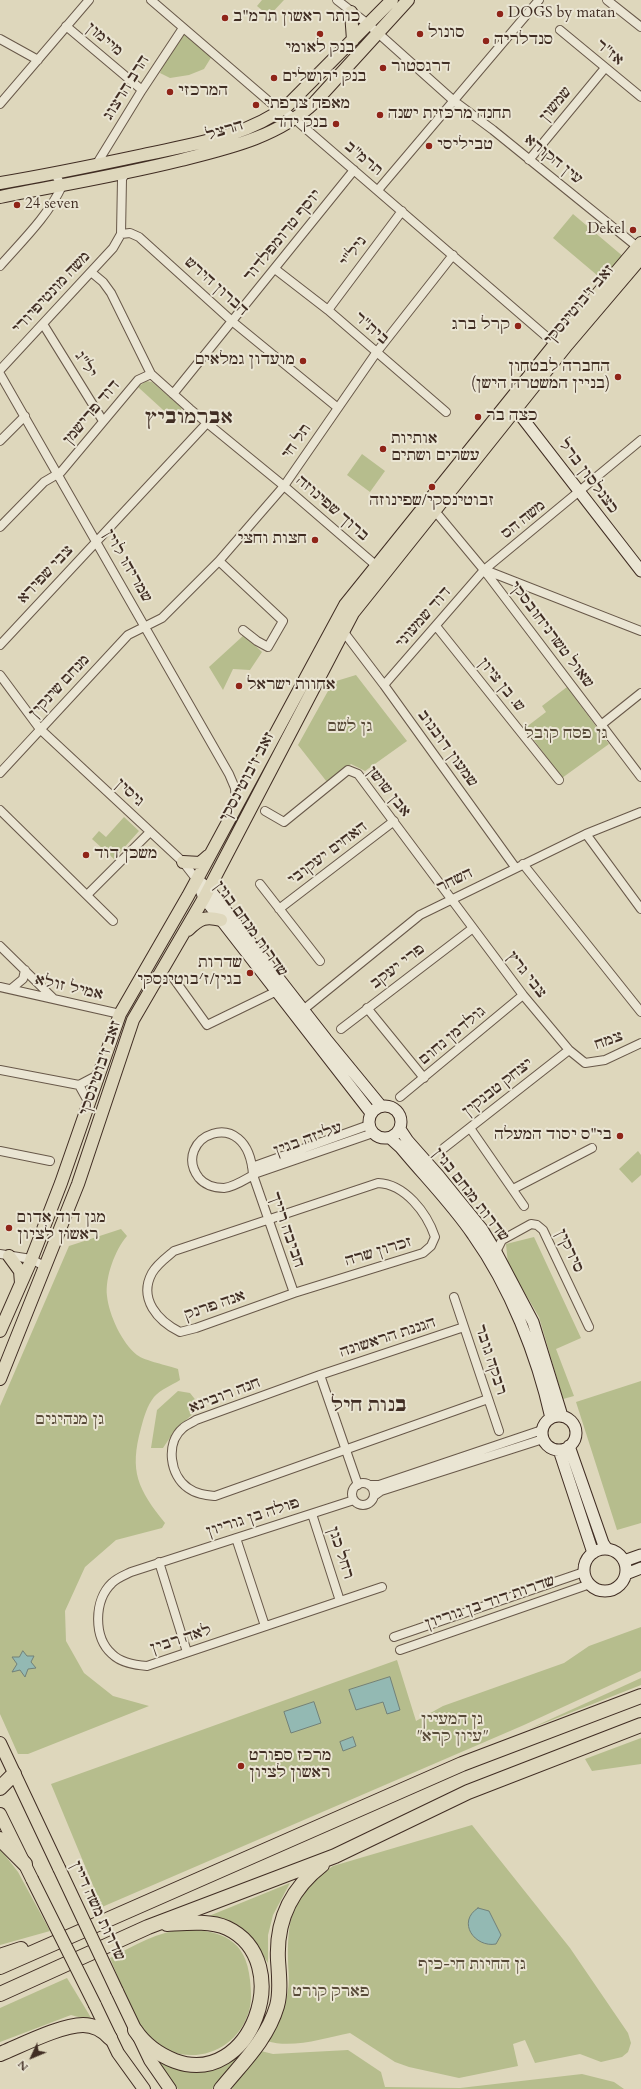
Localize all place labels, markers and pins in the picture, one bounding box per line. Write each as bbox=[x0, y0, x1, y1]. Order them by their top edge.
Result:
place label: DOGS by matan bbox=[508, 5, 615, 23]
place label: כותר ראשון תרמ"ב bbox=[233, 9, 360, 27]
marker: DOGS by matan bbox=[495, 9, 505, 19]
marker: כותר ראשון תרמ"ב bbox=[220, 13, 230, 23]
place label: סונול bbox=[428, 25, 465, 43]
marker: בנק לאומי bbox=[315, 29, 325, 39]
marker: סונול bbox=[415, 29, 425, 39]
place label: סנדלריה bbox=[494, 32, 553, 50]
marker: סנדלריה bbox=[481, 36, 491, 46]
place label: בנק לאומי bbox=[285, 40, 355, 58]
place label: דרגסטור bbox=[391, 59, 451, 77]
marker: דרגסטור bbox=[378, 63, 388, 73]
place label: בנק ירושלים bbox=[282, 69, 367, 87]
marker: בנק ירושלים bbox=[269, 73, 279, 83]
place label: המרכזי bbox=[178, 83, 228, 101]
marker: המרכזי bbox=[165, 87, 175, 97]
place label: מאפה צרפתי bbox=[264, 96, 350, 114]
marker: מאפה צרפתי bbox=[251, 100, 261, 110]
place label: תחנה מרכזית ישנה bbox=[388, 106, 511, 124]
marker: תחנה מרכזית ישנה bbox=[375, 110, 385, 120]
place label: בנק יהד bbox=[274, 115, 328, 133]
marker: בנק יהד bbox=[331, 119, 341, 129]
place label: טביליסי bbox=[437, 137, 493, 155]
marker: טביליסי bbox=[424, 141, 434, 151]
place label: 24 seven bbox=[25, 196, 79, 214]
marker: 24 seven bbox=[12, 200, 22, 210]
place label: Dekel bbox=[587, 221, 625, 239]
marker: Dekel bbox=[628, 225, 638, 235]
place label: קרל ברג bbox=[452, 317, 510, 335]
marker: קרל ברג bbox=[513, 321, 523, 331]
place label: מועדון גמלאים bbox=[194, 352, 295, 370]
marker: מועדון גמלאים bbox=[298, 356, 308, 366]
place label: החברה לבטחון (בניין המשטרה הישן) bbox=[471, 359, 610, 394]
marker: החברה לבטחון (בניין המשטרה הישן) bbox=[613, 372, 623, 382]
place label: כצה בר bbox=[486, 408, 538, 426]
marker: כצה בר bbox=[473, 412, 483, 422]
place label: אותיות עשרים ושתים bbox=[391, 431, 480, 466]
marker: אותיות עשרים ושתים bbox=[378, 444, 388, 454]
marker: זבוטינסקי/שפינוזה bbox=[427, 482, 437, 492]
place label: זבוטינסקי/שפינוזה bbox=[370, 493, 494, 511]
place label: חצות וחצי bbox=[237, 531, 307, 549]
marker: חצות וחצי bbox=[310, 535, 320, 545]
place label: אחוות ישראל bbox=[247, 677, 336, 695]
marker: אחוות ישראל bbox=[234, 681, 244, 691]
place label: משכן דוד bbox=[94, 846, 158, 864]
marker: משכן דוד bbox=[81, 850, 91, 860]
place label: שדרות בגין/ז׳בוטינסקי bbox=[137, 955, 242, 990]
marker: שדרות בגין/ז׳בוטינסקי bbox=[245, 968, 255, 978]
place label: בי"ס יסוד המעלה bbox=[494, 1127, 612, 1145]
marker: בי"ס יסוד המעלה bbox=[615, 1131, 625, 1141]
place label: מגן דוד אדום ראשון לציון bbox=[17, 1210, 106, 1245]
marker: מגן דוד אדום ראשון לציון bbox=[4, 1223, 14, 1233]
place label: מרכז ספורט ראשון לציון bbox=[249, 1748, 332, 1783]
marker: מרכז ספורט ראשון לציון bbox=[236, 1761, 246, 1771]

